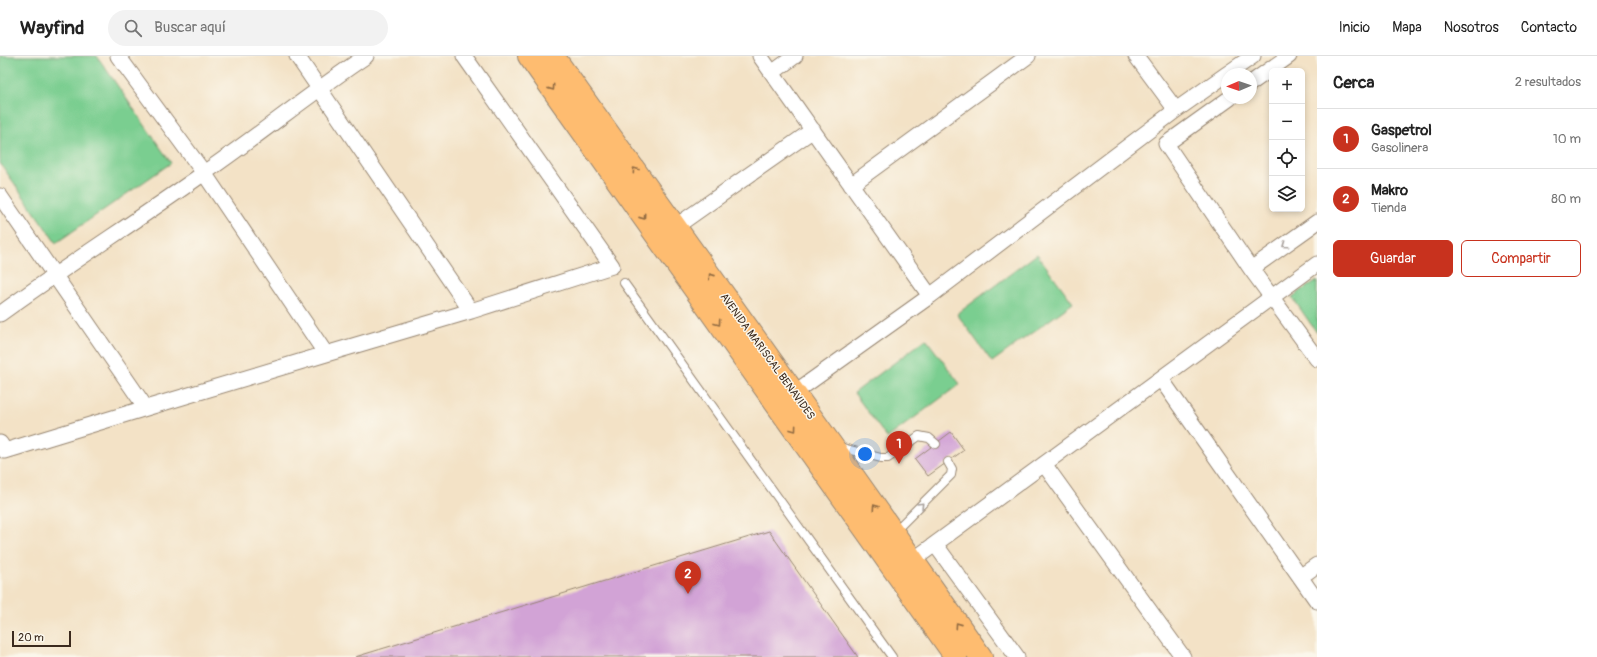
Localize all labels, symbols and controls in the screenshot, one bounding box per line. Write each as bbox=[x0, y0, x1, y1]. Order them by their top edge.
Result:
search box bbox=[108, 10, 388, 46]
text: Wayfind bbox=[20, 16, 84, 40]
icon: search bbox=[122, 17, 144, 39]
text: Buscar aquí bbox=[154, 18, 226, 37]
text: Inicio bbox=[1339, 19, 1370, 36]
text: Mapa bbox=[1392, 19, 1422, 36]
text: Nosotros bbox=[1444, 19, 1499, 36]
text: Contacto bbox=[1521, 19, 1577, 36]
north arrow bbox=[1221, 68, 1257, 104]
map controls bbox=[1269, 68, 1305, 212]
button: + bbox=[1269, 68, 1305, 104]
text: Cerca bbox=[1333, 72, 1374, 93]
text: 2 resultados bbox=[1515, 74, 1581, 90]
one-way arrow bbox=[547, 84, 555, 91]
button: − bbox=[1269, 104, 1305, 140]
text: Gaspetrol bbox=[1371, 121, 1432, 140]
text: 1 bbox=[1343, 131, 1349, 147]
text: 10 m bbox=[1553, 131, 1581, 147]
button: locate bbox=[1269, 140, 1305, 176]
text: Gasolinera bbox=[1371, 140, 1428, 156]
one-way arrow bbox=[632, 167, 640, 174]
button: layers bbox=[1269, 176, 1305, 212]
text: Makro bbox=[1371, 181, 1408, 200]
text: 2 bbox=[1342, 191, 1350, 207]
text: 80 m bbox=[1551, 191, 1581, 207]
text: Tienda bbox=[1371, 200, 1406, 216]
one-way arrow bbox=[638, 213, 646, 220]
one-way arrow bbox=[1282, 240, 1289, 248]
button: Guardar bbox=[1333, 240, 1453, 277]
button: Compartir bbox=[1461, 240, 1581, 277]
one-way arrow bbox=[708, 273, 716, 280]
street label: AVENIDA MARISCAL BENAVIDES bbox=[717, 291, 818, 422]
one-way arrow bbox=[713, 318, 720, 325]
one-way arrow bbox=[789, 424, 796, 431]
pin: 1 bbox=[886, 431, 912, 464]
your location bbox=[855, 444, 875, 464]
one-way arrow bbox=[916, 502, 923, 510]
one-way arrow bbox=[873, 505, 880, 512]
pin: 2 bbox=[675, 561, 701, 594]
one-way arrow bbox=[955, 622, 963, 629]
scale bar bbox=[12, 629, 71, 648]
text: 20 m bbox=[18, 631, 44, 644]

